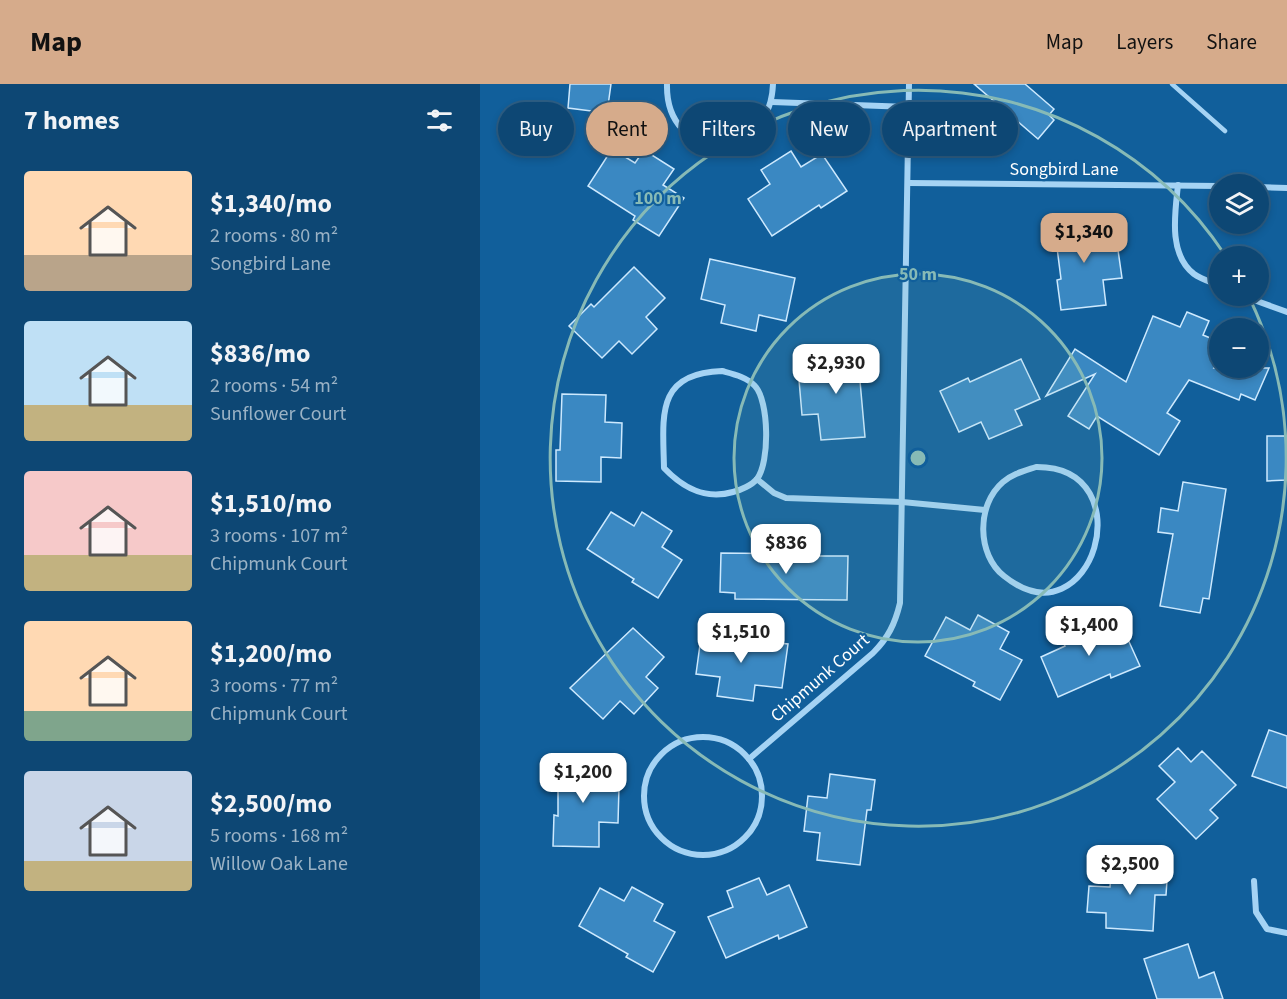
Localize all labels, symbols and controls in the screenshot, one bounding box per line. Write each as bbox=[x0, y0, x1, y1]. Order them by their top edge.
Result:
text: Map bbox=[30, 22, 82, 62]
text: Map bbox=[1046, 27, 1083, 57]
text: Layers bbox=[1116, 27, 1173, 57]
text: Share bbox=[1206, 27, 1257, 57]
text: 7 homes bbox=[24, 102, 119, 139]
chip: Buy bbox=[498, 102, 574, 156]
chip: Rent bbox=[586, 102, 668, 156]
chip: Filters bbox=[680, 102, 776, 156]
chip: New bbox=[788, 102, 870, 156]
chip: Apartment bbox=[882, 102, 1018, 156]
icon: filters bbox=[423, 104, 456, 137]
street label: Songbird Lane bbox=[1010, 157, 1119, 182]
map controls bbox=[1209, 174, 1269, 378]
button: layers bbox=[1209, 174, 1269, 234]
text: $1,340/mo bbox=[210, 185, 332, 222]
text: 100 m bbox=[634, 186, 682, 211]
icon: home bbox=[72, 195, 144, 267]
pin: $1,340 bbox=[1035, 213, 1133, 264]
text: $1,340 bbox=[1055, 218, 1113, 246]
text: 2 rooms · 80 m² bbox=[210, 222, 338, 250]
button: + bbox=[1209, 246, 1269, 306]
text: Songbird Lane bbox=[210, 250, 331, 278]
text: 50 m bbox=[899, 262, 937, 287]
button: − bbox=[1209, 318, 1269, 378]
text: $836/mo bbox=[210, 335, 310, 372]
pin: $2,930 bbox=[787, 344, 885, 395]
icon: home bbox=[72, 345, 144, 417]
text: $2,930 bbox=[807, 349, 865, 377]
text: 2 rooms · 54 m² bbox=[210, 372, 338, 400]
text: Sunflower Court bbox=[210, 400, 346, 428]
centre of rings bbox=[908, 448, 928, 468]
text: $1,510/mo bbox=[210, 485, 332, 522]
icon: home bbox=[72, 495, 144, 567]
text: 3 rooms · 107 m² bbox=[210, 522, 348, 550]
pin: $836 bbox=[750, 524, 822, 575]
text: $836 bbox=[765, 529, 807, 557]
text: Chipmunk Court bbox=[210, 550, 347, 578]
pin: $1,400 bbox=[1040, 606, 1138, 657]
text: $1,400 bbox=[1060, 611, 1118, 639]
pin: $1,510 bbox=[692, 613, 790, 664]
text: $1,510 bbox=[712, 618, 770, 646]
street label: Chipmunk Court bbox=[765, 628, 875, 728]
text: $1,200/mo bbox=[210, 635, 332, 672]
icon: home bbox=[72, 645, 144, 717]
text: 3 rooms · 77 m² bbox=[210, 672, 338, 700]
text: Chipmunk Court bbox=[210, 700, 347, 728]
pin: $1,200 bbox=[534, 753, 632, 804]
text: $1,200 bbox=[554, 758, 612, 786]
text: $2,500/mo bbox=[210, 785, 332, 822]
icon: home bbox=[72, 795, 144, 867]
text: 5 rooms · 168 m² bbox=[210, 822, 348, 850]
pin: $2,500 bbox=[1081, 845, 1179, 896]
text: Willow Oak Lane bbox=[210, 850, 348, 878]
text: $2,500 bbox=[1101, 850, 1159, 878]

